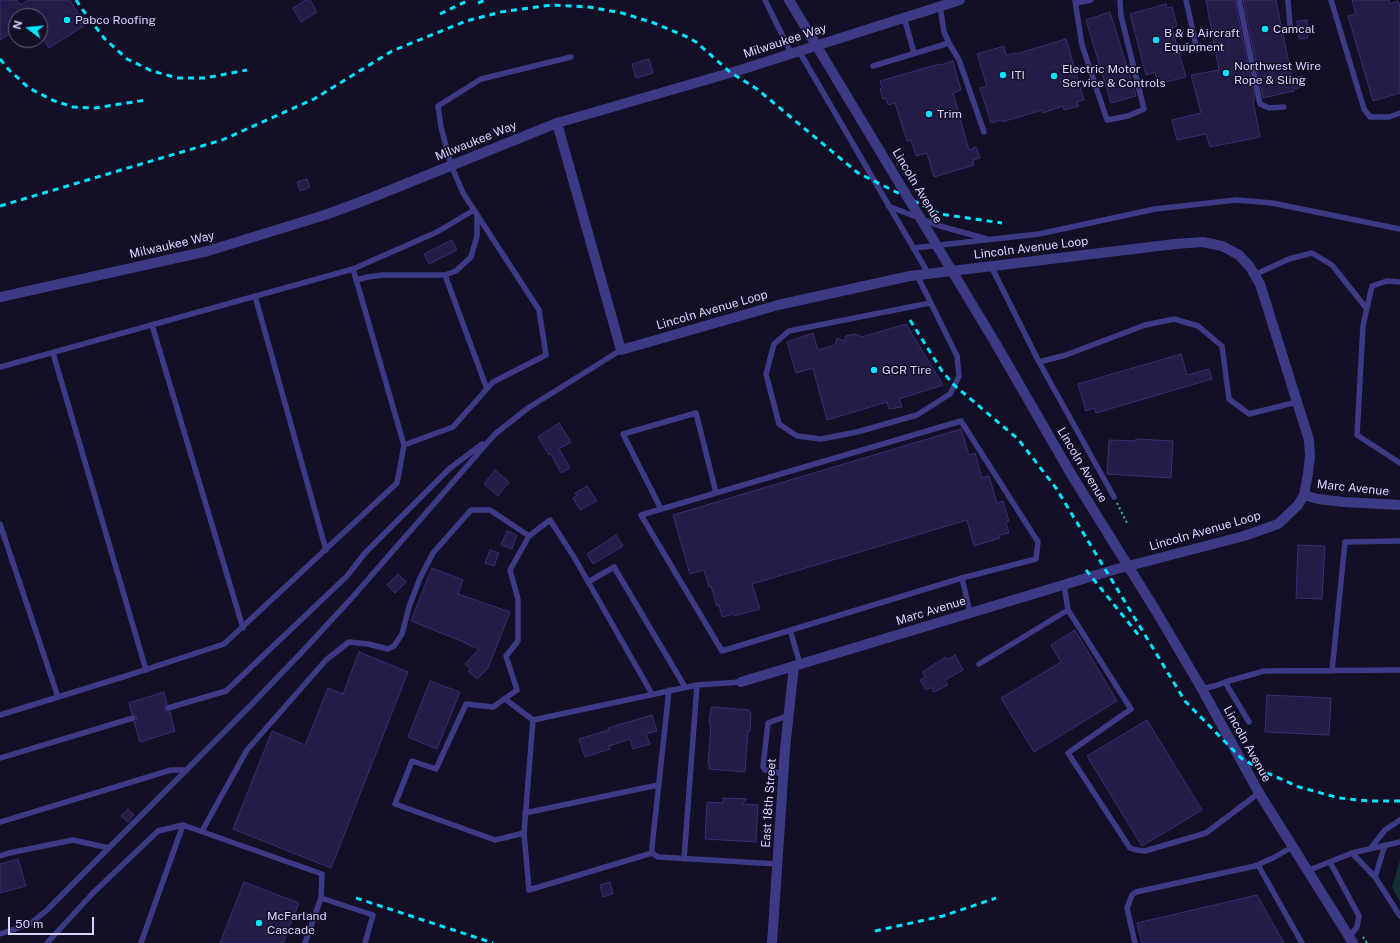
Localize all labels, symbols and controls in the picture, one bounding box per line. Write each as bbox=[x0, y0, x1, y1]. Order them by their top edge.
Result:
north arrow bbox=[8, 8, 48, 48]
place label: Pabco Roofing bbox=[75, 13, 156, 27]
marker: Pabco Roofing bbox=[62, 15, 72, 25]
text: N bbox=[10, 19, 24, 31]
street label: Milwaukee Way bbox=[742, 21, 828, 61]
place label: Camcal bbox=[1273, 22, 1315, 36]
marker: Camcal bbox=[1260, 24, 1270, 34]
place label: B & B Aircraft Equipment bbox=[1164, 26, 1240, 54]
marker: B & B Aircraft Equipment bbox=[1151, 35, 1161, 45]
place label: Northwest Wire Rope & Sling bbox=[1234, 59, 1321, 87]
place label: Electric Motor Service & Controls bbox=[1062, 62, 1166, 90]
place label: ITI bbox=[1011, 68, 1025, 82]
marker: Northwest Wire Rope & Sling bbox=[1221, 68, 1231, 78]
marker: ITI bbox=[998, 70, 1008, 80]
marker: Electric Motor Service & Controls bbox=[1049, 71, 1059, 81]
place label: Trim bbox=[937, 107, 962, 121]
marker: Trim bbox=[924, 109, 934, 119]
street label: Milwaukee Way bbox=[433, 118, 519, 164]
street label: Lincoln Avenue bbox=[889, 146, 945, 226]
street label: Milwaukee Way bbox=[128, 228, 216, 262]
street label: Lincoln Avenue Loop bbox=[973, 234, 1089, 262]
street label: Lincoln Avenue Loop bbox=[655, 287, 769, 333]
place label: GCR Tire bbox=[882, 363, 932, 377]
marker: GCR Tire bbox=[869, 365, 879, 375]
street label: Lincoln Avenue bbox=[1054, 425, 1110, 505]
street label: Marc Avenue bbox=[1316, 477, 1390, 499]
street label: Lincoln Avenue Loop bbox=[1148, 508, 1262, 554]
street label: Marc Avenue bbox=[894, 594, 968, 628]
street label: Lincoln Avenue bbox=[1220, 703, 1274, 785]
street label: East 18th Street bbox=[759, 758, 779, 848]
scale bar bbox=[10, 909, 96, 935]
place label: McFarland Cascade bbox=[267, 909, 327, 937]
text: 50 m bbox=[15, 917, 43, 931]
marker: McFarland Cascade bbox=[254, 918, 264, 928]

